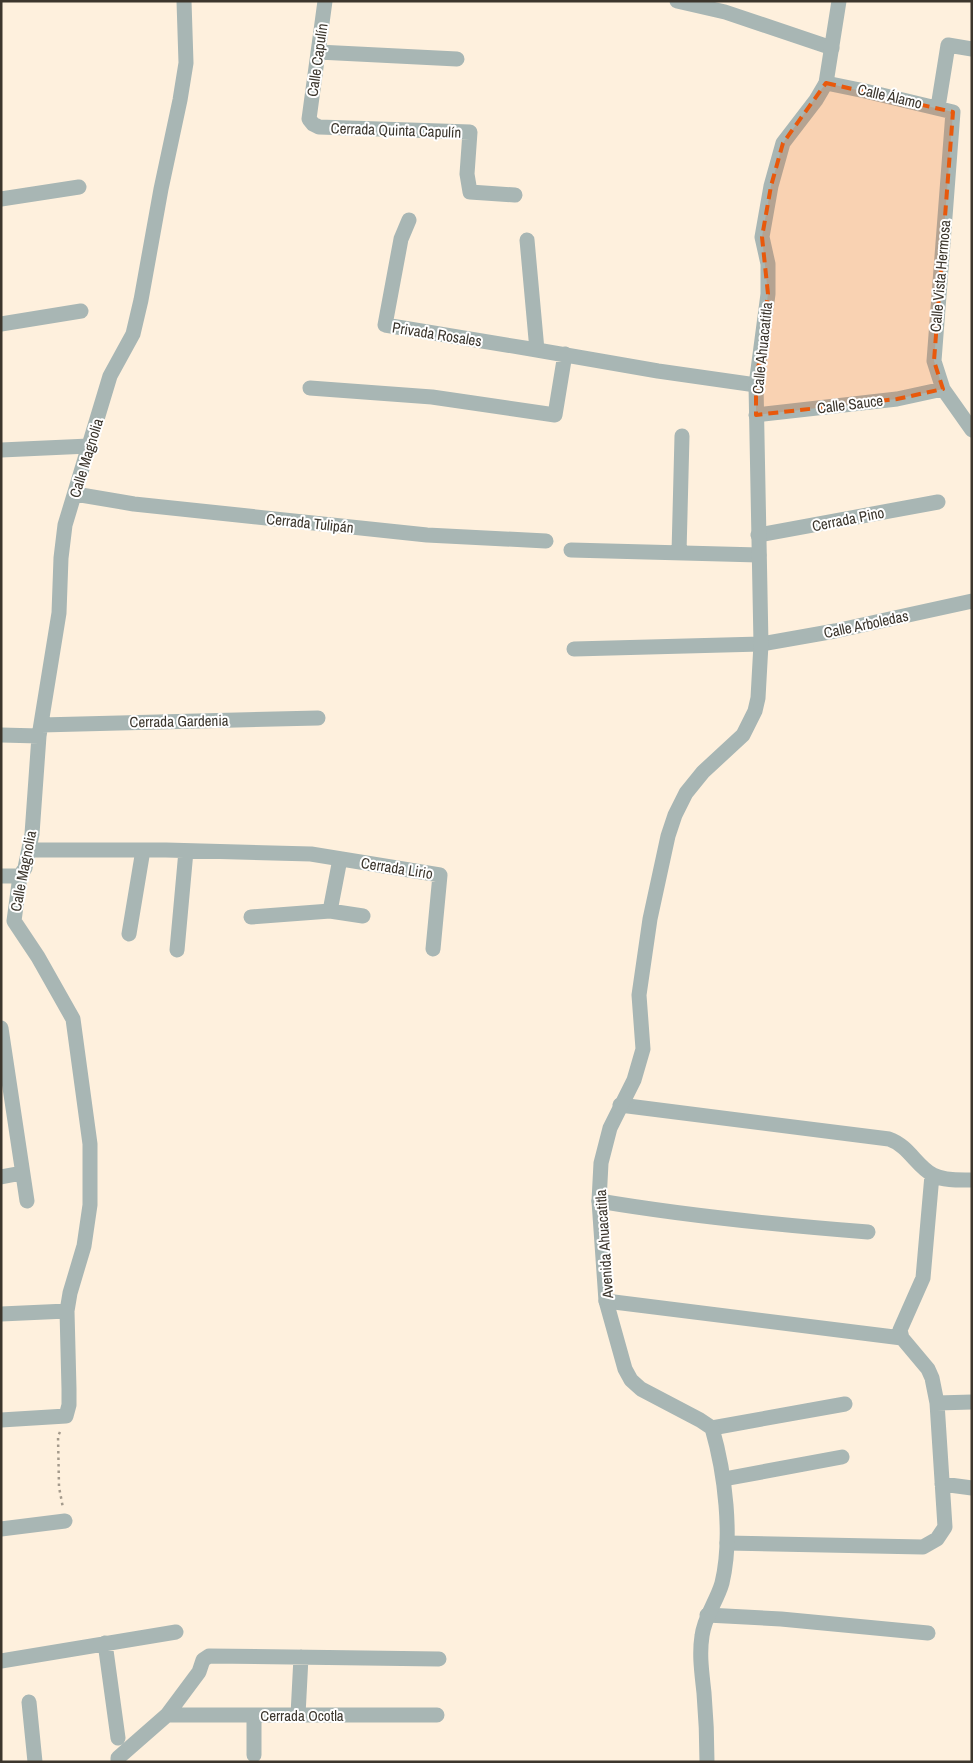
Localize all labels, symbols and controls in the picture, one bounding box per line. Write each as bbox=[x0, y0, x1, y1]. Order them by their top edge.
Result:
street label: Calle Capulín bbox=[301, 22, 333, 98]
street label: Calle Álamo bbox=[856, 78, 924, 114]
street label: Cerrada Quinta Capulín bbox=[330, 117, 462, 143]
street label: Calle Vista Hermosa bbox=[925, 219, 955, 333]
street label: Calle Ahuacatitla bbox=[747, 301, 777, 395]
street label: Privada Rosales bbox=[391, 317, 483, 351]
street label: Calle Sauce bbox=[816, 390, 884, 418]
street label: Calle Magnolia bbox=[64, 416, 108, 500]
street label: Cerrada Pino bbox=[810, 502, 886, 536]
street label: Cerrada Tulipán bbox=[265, 508, 355, 538]
street label: Calle Arboledas bbox=[822, 605, 910, 643]
street label: Cerrada Gardenia bbox=[129, 710, 229, 732]
street label: Calle Magnolia bbox=[5, 829, 41, 913]
street label: Cerrada Lirio bbox=[360, 852, 435, 884]
street label: Avenida Ahuacatitla bbox=[590, 1189, 618, 1300]
street label: Cerrada Ocotla bbox=[260, 1705, 344, 1726]

